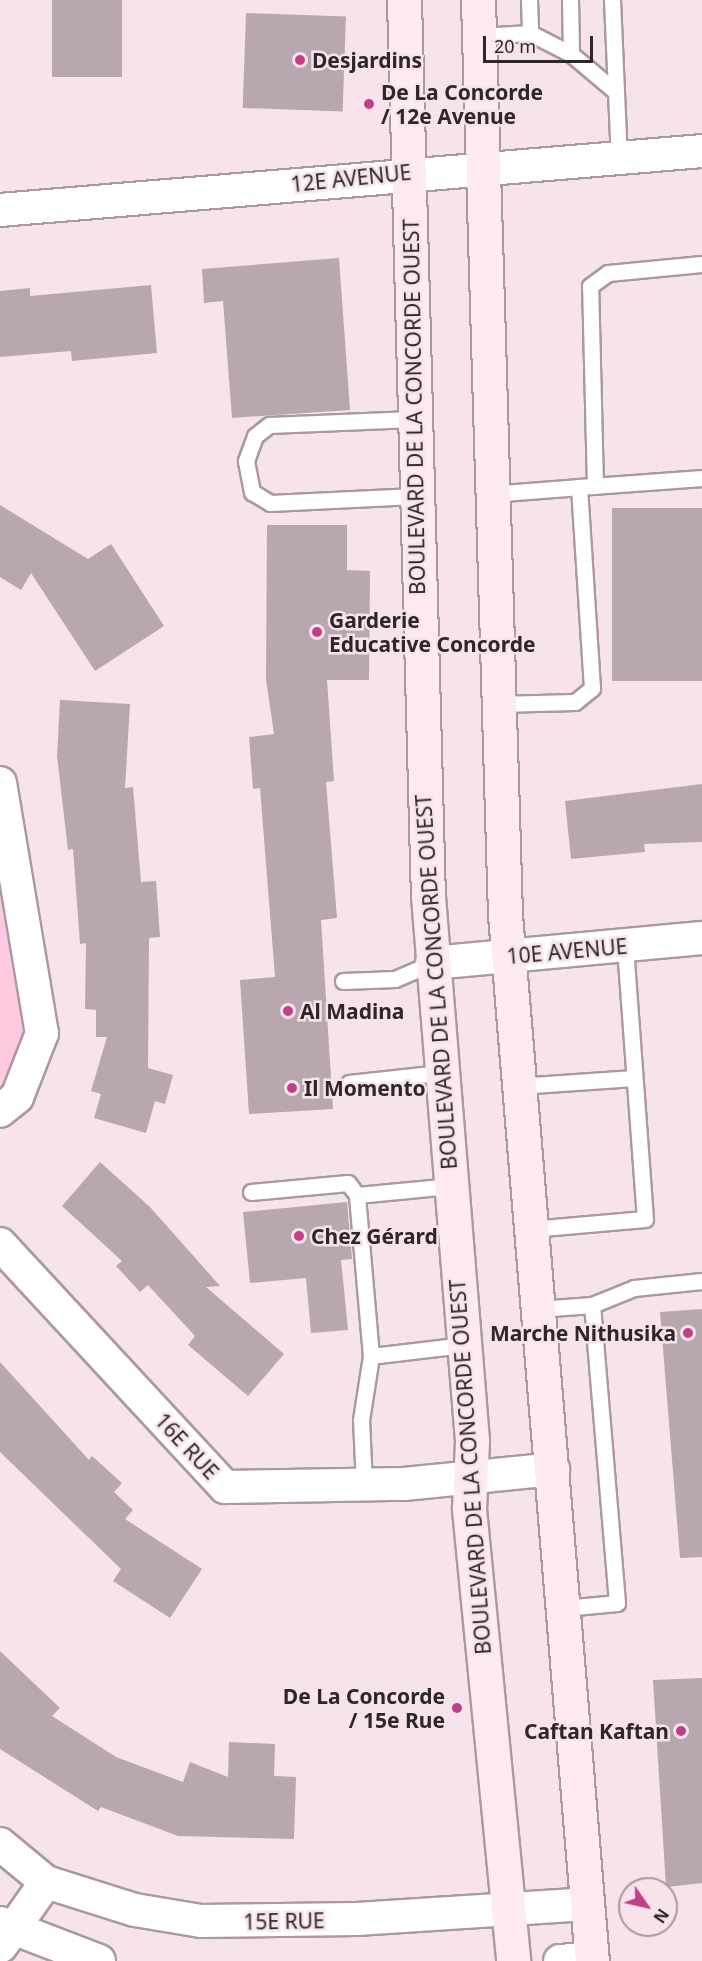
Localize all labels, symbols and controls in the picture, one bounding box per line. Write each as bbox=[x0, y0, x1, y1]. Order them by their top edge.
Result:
scale bar bbox=[486, 24, 596, 62]
text: 20 m bbox=[494, 34, 536, 58]
place label: Desjardins bbox=[312, 47, 422, 73]
marker: Desjardins bbox=[293, 53, 307, 67]
place label: De La Concorde / 12e Avenue bbox=[381, 79, 543, 129]
marker: De La Concorde / 12e Avenue bbox=[362, 97, 376, 111]
street label: 12E AVENUE bbox=[290, 159, 412, 197]
street label: BOULEVARD DE LA CONCORDE OUEST bbox=[398, 219, 430, 595]
place label: Garderie Educative Concorde bbox=[329, 607, 535, 657]
marker: Garderie Educative Concorde bbox=[310, 625, 324, 639]
street label: BOULEVARD DE LA CONCORDE OUEST bbox=[410, 794, 462, 1170]
street label: 10E AVENUE bbox=[506, 933, 628, 969]
place label: Al Madina bbox=[300, 998, 404, 1024]
marker: Al Madina bbox=[281, 1004, 295, 1018]
place label: Il Momento bbox=[304, 1075, 426, 1101]
marker: Il Momento bbox=[285, 1081, 299, 1095]
place label: Chez Gérard bbox=[311, 1223, 438, 1249]
marker: Chez Gérard bbox=[292, 1229, 306, 1243]
street label: BOULEVARD DE LA CONCORDE OUEST bbox=[444, 1279, 496, 1655]
place label: Marche Nithusika bbox=[490, 1320, 676, 1346]
marker: Marche Nithusika bbox=[681, 1326, 695, 1340]
street label: 16E RUE bbox=[150, 1408, 224, 1484]
place label: De La Concorde / 15e Rue bbox=[283, 1683, 445, 1733]
marker: De La Concorde / 15e Rue bbox=[450, 1701, 464, 1715]
place label: Caftan Kaftan bbox=[524, 1718, 669, 1744]
marker: Caftan Kaftan bbox=[674, 1724, 688, 1738]
north arrow bbox=[618, 1877, 678, 1937]
text: N bbox=[649, 1904, 674, 1927]
street label: 15E RUE bbox=[243, 1908, 325, 1934]

